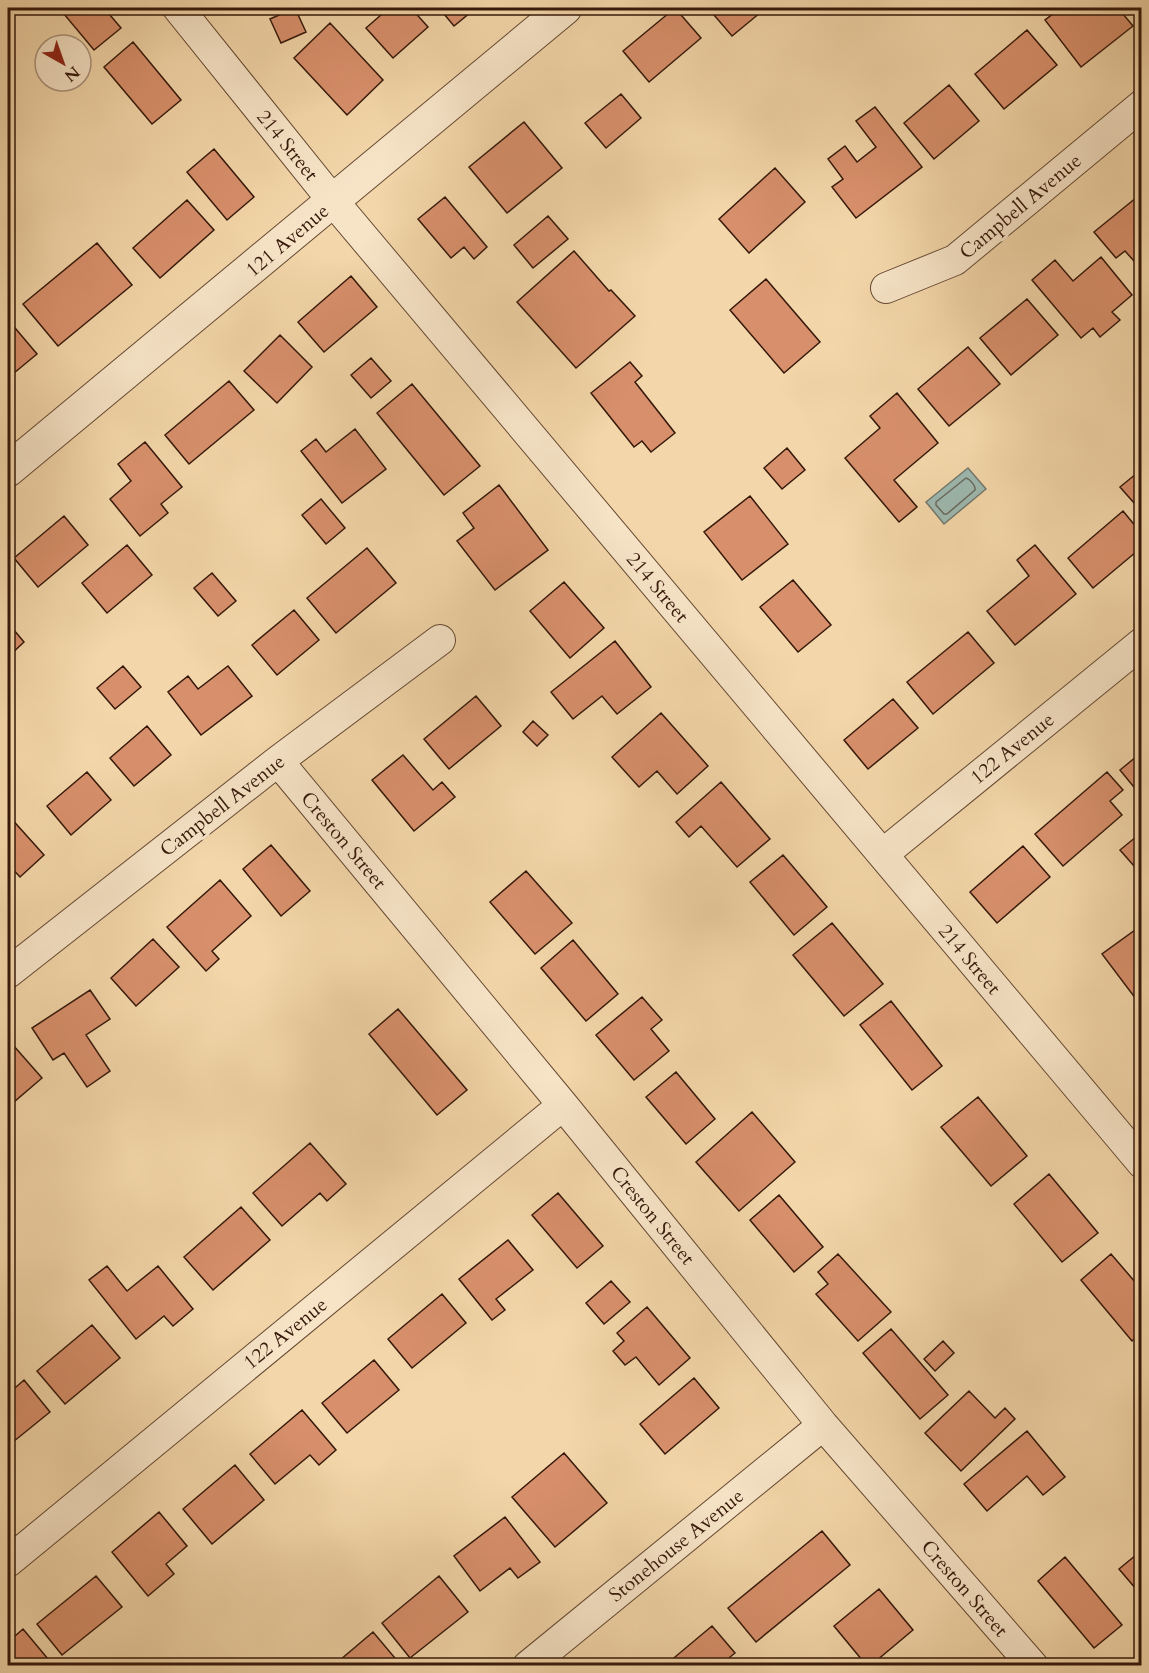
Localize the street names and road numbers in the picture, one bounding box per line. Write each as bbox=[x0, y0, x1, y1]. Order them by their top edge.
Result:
street label: 214 Street bbox=[251, 104, 325, 187]
street label: Campbell Avenue bbox=[954, 147, 1087, 265]
street label: 121 Avenue bbox=[240, 198, 335, 283]
street label: 214 Street bbox=[620, 546, 695, 629]
street label: 122 Avenue bbox=[965, 706, 1060, 791]
street label: Campbell Avenue bbox=[154, 748, 290, 863]
street label: Creston Street bbox=[295, 786, 393, 896]
street label: 214 Street bbox=[932, 918, 1007, 1001]
street label: Creston Street bbox=[604, 1160, 701, 1271]
street label: 122 Avenue bbox=[238, 1291, 333, 1376]
street label: Stonehouse Avenue bbox=[603, 1483, 749, 1608]
street label: Creston Street bbox=[915, 1534, 1015, 1643]

